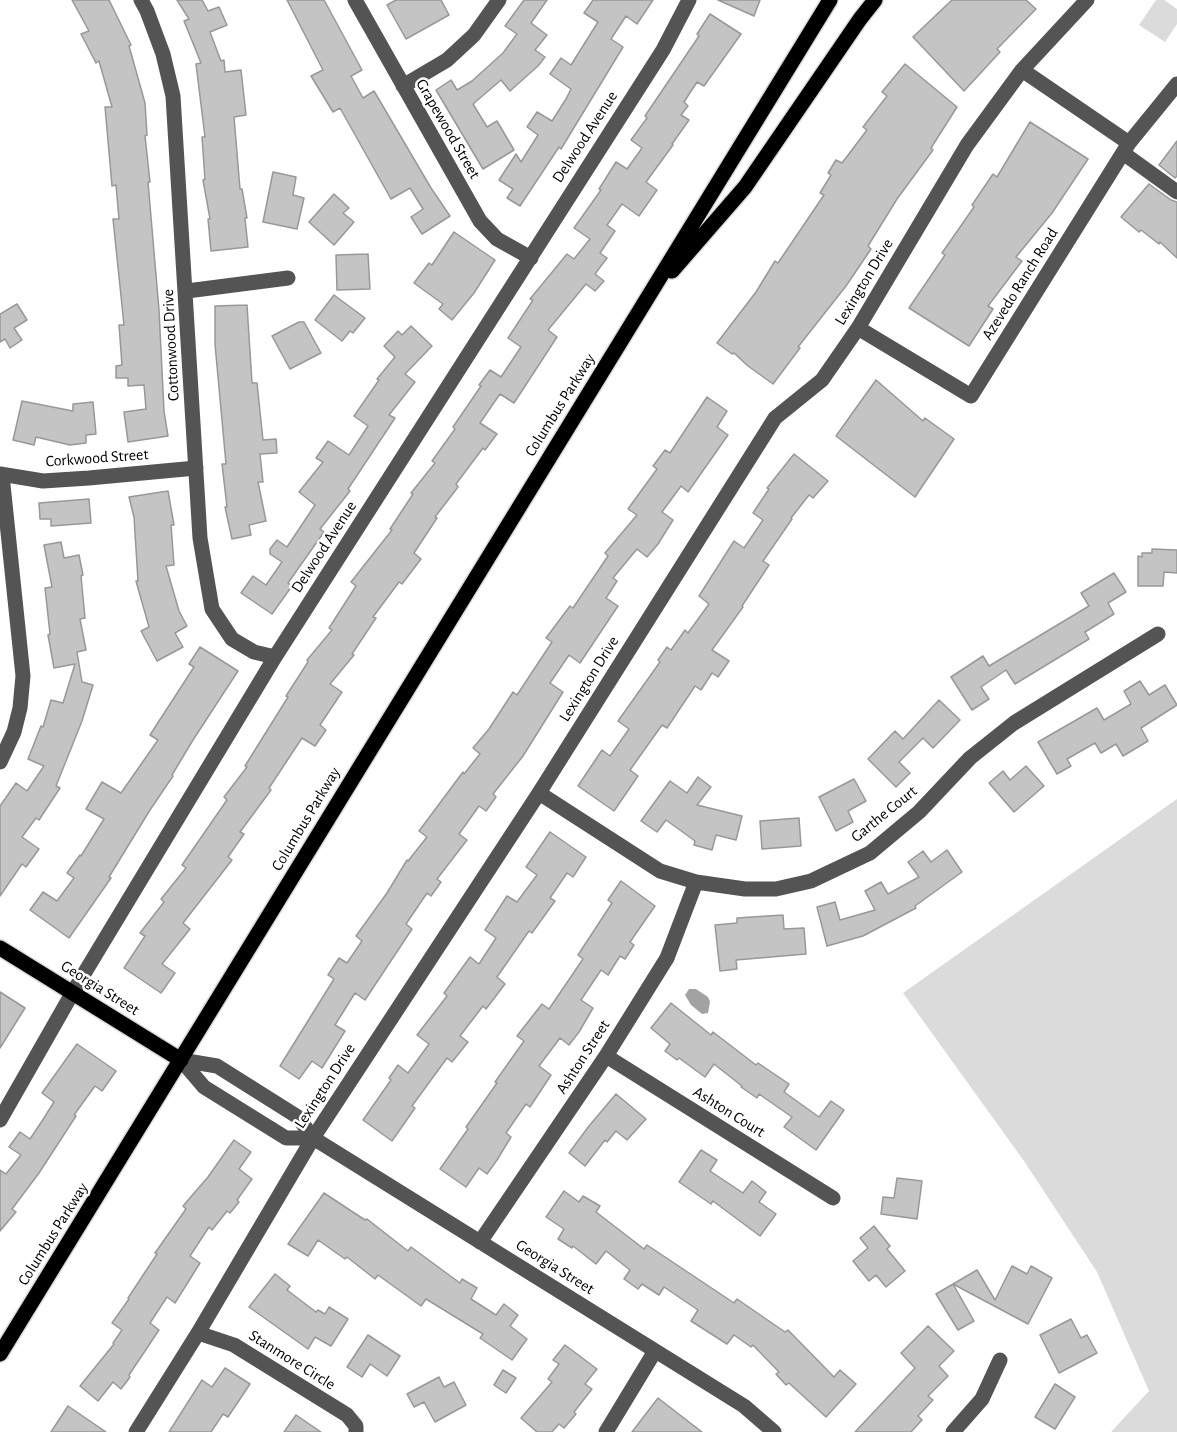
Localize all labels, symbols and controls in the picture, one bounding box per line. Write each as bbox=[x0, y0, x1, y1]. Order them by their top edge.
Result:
street label: Grapewood Street bbox=[412, 76, 484, 182]
street label: Delwood Avenue bbox=[548, 88, 622, 186]
street label: Azevedo Ranch Road bbox=[978, 224, 1062, 344]
street label: Lexington Drive bbox=[831, 235, 897, 329]
street label: Cottonwood Drive bbox=[158, 289, 184, 401]
street label: Columbus Parkway bbox=[521, 350, 599, 460]
street label: Corkwood Street bbox=[45, 445, 149, 471]
street label: Delwood Avenue bbox=[287, 498, 361, 596]
street label: Lexington Drive bbox=[555, 633, 623, 725]
street label: Columbus Parkway bbox=[267, 764, 345, 874]
street label: Garthe Court bbox=[847, 782, 921, 846]
street label: Georgia Street bbox=[57, 956, 143, 1020]
street label: Ashton Street bbox=[552, 1016, 614, 1098]
street label: Lexington Drive bbox=[290, 1040, 360, 1132]
street label: Ashton Court bbox=[690, 1082, 768, 1142]
street label: Columbus Parkway bbox=[14, 1179, 92, 1289]
street label: Georgia Street bbox=[512, 1235, 598, 1299]
street label: Stanmore Circle bbox=[245, 1326, 339, 1394]

